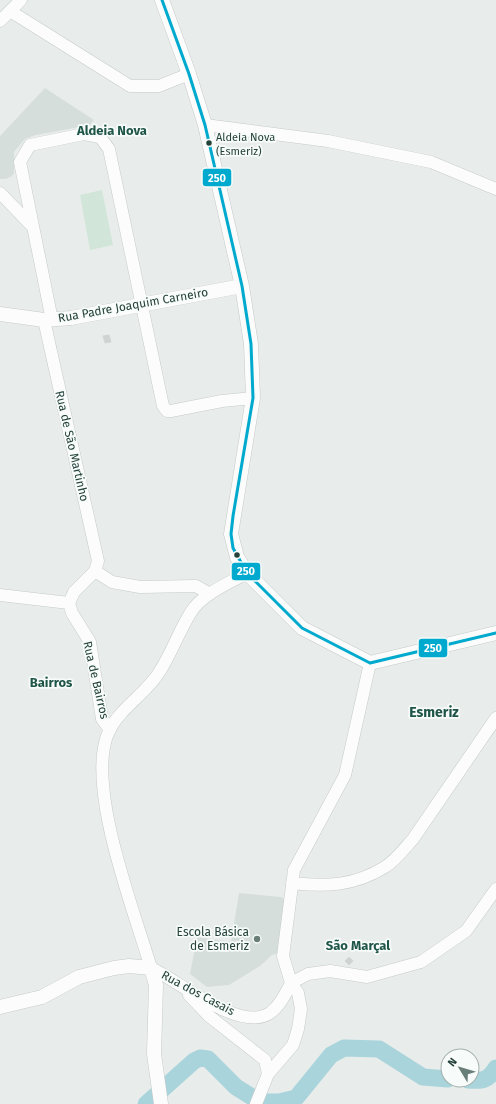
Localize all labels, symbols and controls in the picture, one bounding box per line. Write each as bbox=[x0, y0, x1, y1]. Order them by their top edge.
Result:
district label: Aldeia Nova bbox=[76, 123, 147, 138]
place label: Aldeia Nova (Esmeriz) bbox=[216, 131, 275, 158]
marker: Aldeia Nova (Esmeriz) bbox=[204, 138, 214, 148]
line badge: 250 bbox=[202, 168, 232, 187]
text: 250 bbox=[208, 172, 227, 185]
street label: Rua Padre Joaquim Carneiro bbox=[57, 285, 209, 325]
street label: Rua de São Martinho bbox=[52, 389, 92, 503]
unlabelled marker bbox=[232, 550, 242, 560]
line badge: 250 bbox=[231, 562, 261, 581]
text: 250 bbox=[237, 565, 256, 578]
line badge: 250 bbox=[418, 638, 448, 658]
street label: Rua de Bairros bbox=[80, 640, 112, 721]
text: 250 bbox=[424, 642, 443, 655]
district label: Bairros bbox=[30, 675, 73, 690]
district label: Esmeriz bbox=[409, 704, 459, 721]
place label: Escola Básica de Esmeriz bbox=[177, 925, 249, 953]
marker: Escola Básica de Esmeriz bbox=[252, 934, 262, 944]
district label: São Marçal bbox=[326, 938, 390, 954]
street label: Rua dos Casais bbox=[159, 968, 237, 1018]
north arrow bbox=[440, 1048, 480, 1088]
text: N bbox=[445, 1055, 460, 1069]

